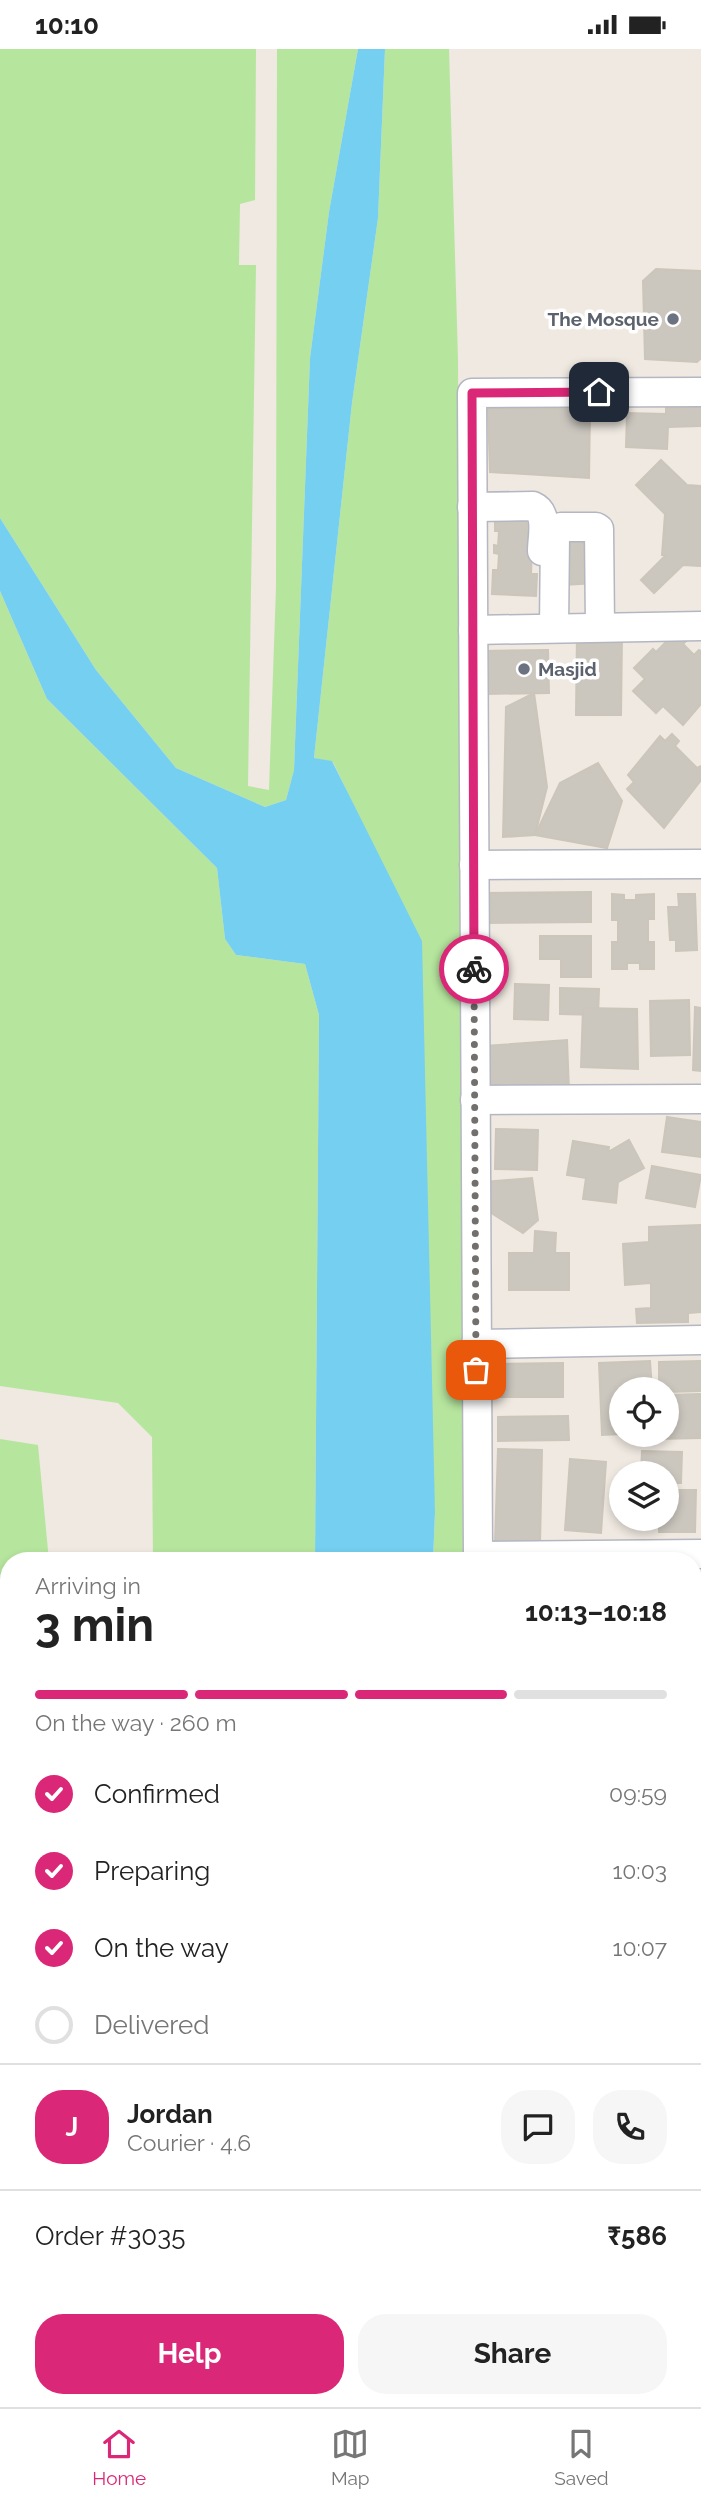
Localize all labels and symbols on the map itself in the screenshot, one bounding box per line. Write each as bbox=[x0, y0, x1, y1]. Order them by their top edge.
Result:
place label: The Mosque bbox=[547, 308, 659, 330]
marker: The Mosque bbox=[665, 311, 681, 327]
pin bbox=[569, 362, 629, 422]
place label: Masjid bbox=[538, 658, 597, 680]
marker: Masjid bbox=[516, 661, 532, 677]
courier bbox=[439, 934, 509, 1004]
pin bbox=[446, 1340, 506, 1400]

